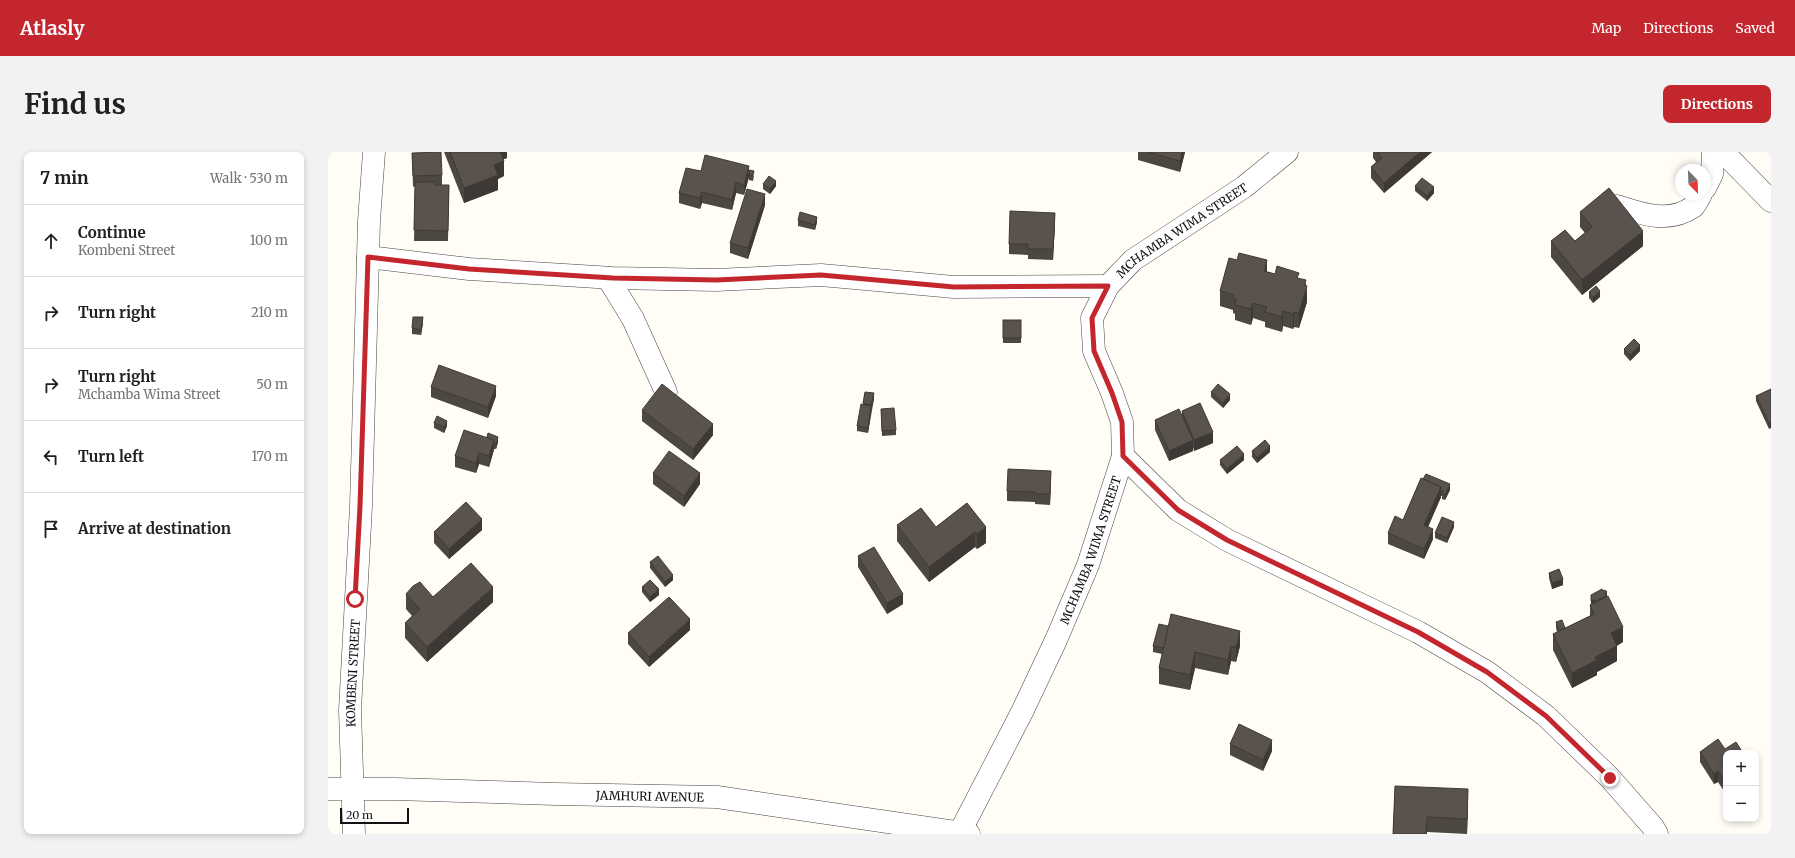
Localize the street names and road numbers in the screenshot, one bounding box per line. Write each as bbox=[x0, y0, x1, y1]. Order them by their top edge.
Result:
street label: MCHAMBA WIMA STREET bbox=[1113, 179, 1251, 281]
street label: MCHAMBA WIMA STREET bbox=[1056, 473, 1124, 626]
street label: KOMBENI STREET bbox=[342, 618, 362, 727]
street label: JAMHURI AVENUE bbox=[595, 787, 705, 804]

